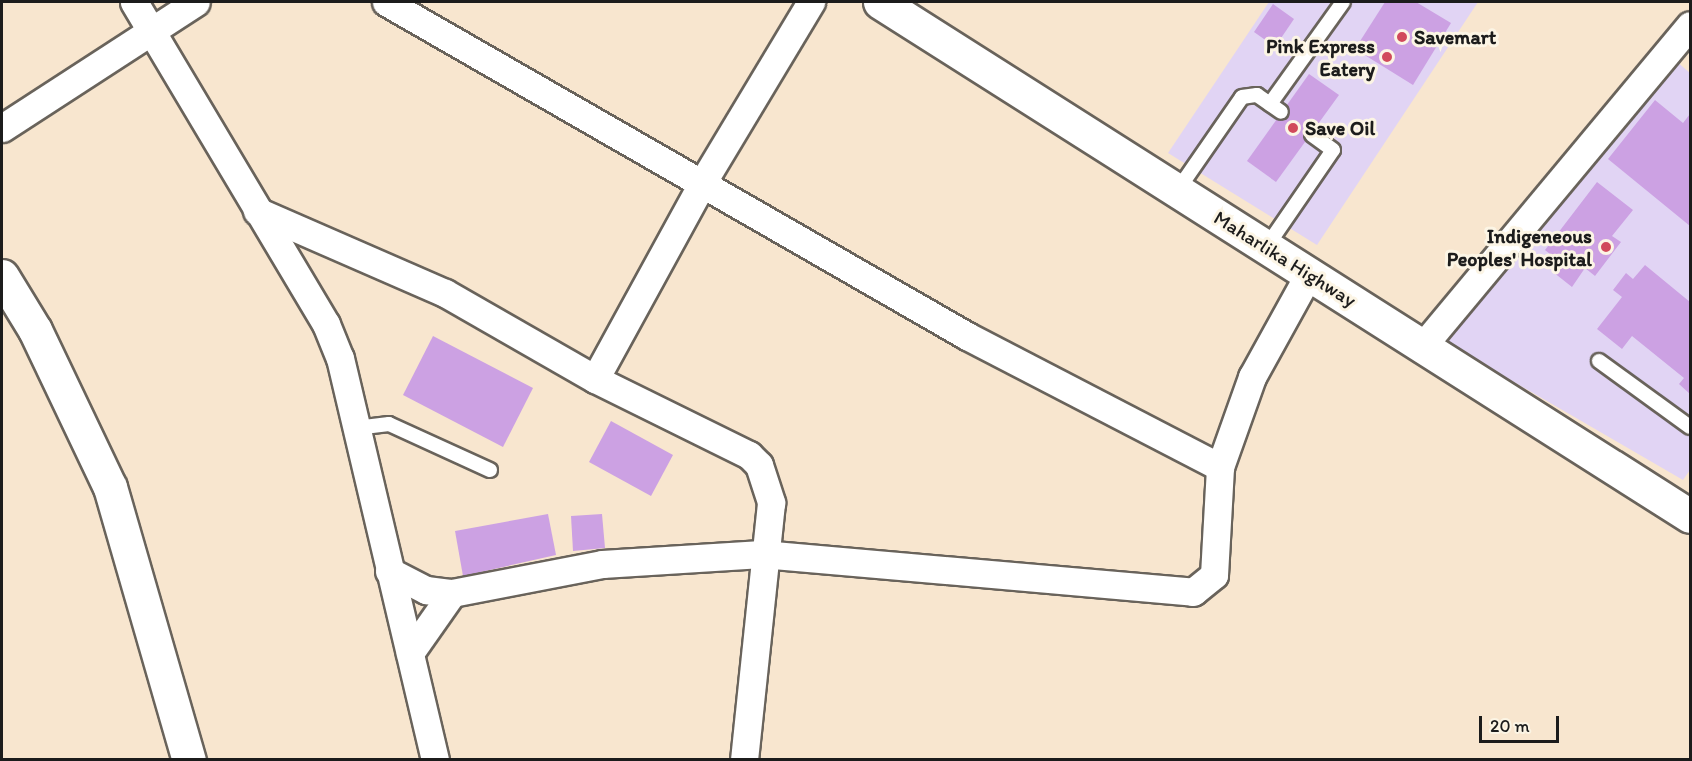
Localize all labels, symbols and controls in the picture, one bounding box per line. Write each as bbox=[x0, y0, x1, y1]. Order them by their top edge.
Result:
place label: Savemart bbox=[1414, 25, 1496, 49]
marker: Savemart bbox=[1395, 30, 1409, 44]
place label: Pink Express Eatery bbox=[1267, 34, 1375, 81]
marker: Pink Express Eatery bbox=[1380, 50, 1394, 64]
place label: Save Oil bbox=[1305, 116, 1375, 140]
marker: Save Oil bbox=[1286, 121, 1300, 135]
street label: Maharlika Highway bbox=[1210, 206, 1360, 312]
place label: Indigeneous Peoples' Hospital bbox=[1447, 224, 1592, 271]
marker: Indigeneous Peoples' Hospital bbox=[1597, 238, 1615, 256]
scale bar bbox=[1482, 704, 1562, 742]
text: 20 m bbox=[1490, 715, 1530, 737]

